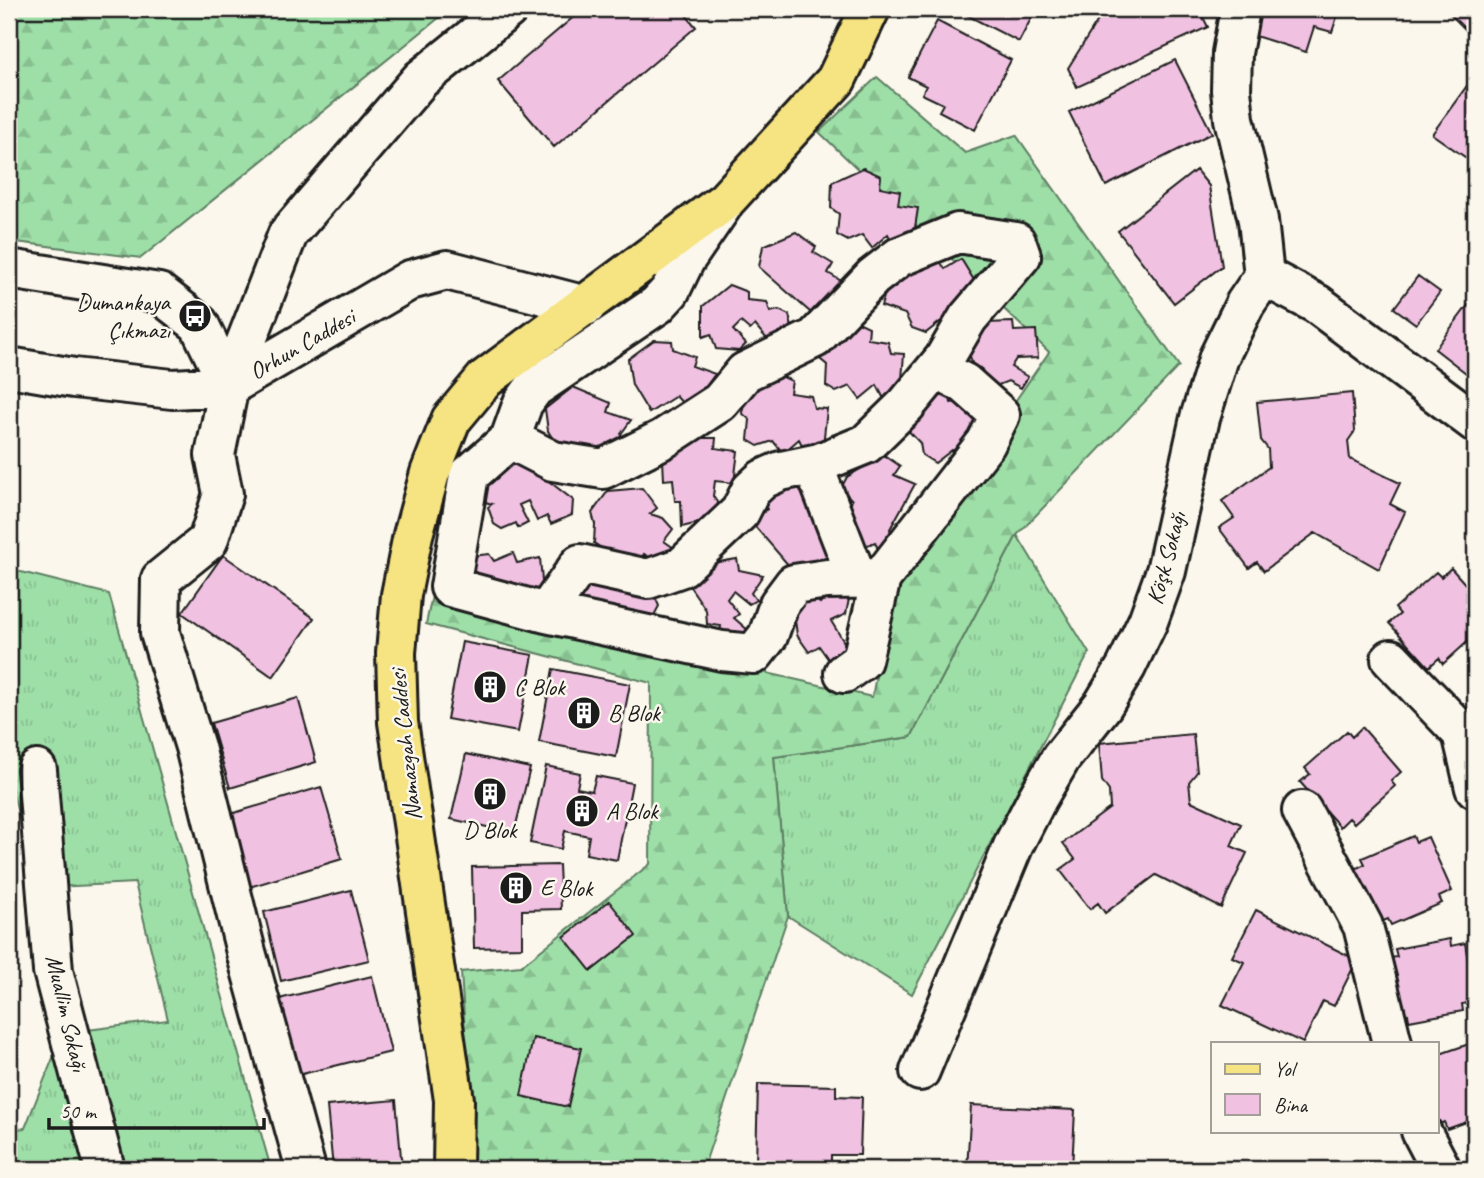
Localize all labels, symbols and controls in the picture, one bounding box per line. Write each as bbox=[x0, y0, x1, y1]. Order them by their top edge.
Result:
place label: Dumankaya Çıkmazı bbox=[76, 287, 172, 345]
bus stop icon: Dumankaya Çıkmazı bbox=[176, 297, 214, 335]
street label: Orhun Caddesi bbox=[244, 300, 362, 386]
street label: Köşk Sokağı bbox=[1139, 507, 1193, 608]
street label: Namazgah Caddesi bbox=[382, 664, 428, 822]
building icon: C Blok bbox=[471, 668, 509, 706]
place label: C Blok bbox=[514, 672, 567, 702]
building icon: B Blok bbox=[565, 694, 603, 732]
place label: B Blok bbox=[608, 698, 662, 728]
building icon: D Blok bbox=[471, 775, 509, 813]
building icon: A Blok bbox=[563, 792, 601, 830]
place label: A Blok bbox=[606, 796, 660, 826]
place label: D Blok bbox=[463, 815, 519, 845]
building icon: E Blok bbox=[497, 869, 535, 907]
place label: E Blok bbox=[540, 873, 595, 903]
street label: Muallim Sokağı bbox=[39, 952, 95, 1076]
legend bbox=[1211, 1042, 1438, 1132]
text: Yol bbox=[1274, 1056, 1298, 1082]
scale bar bbox=[49, 1087, 264, 1131]
text: Bina bbox=[1274, 1092, 1309, 1118]
text: 50 m bbox=[60, 1098, 98, 1124]

